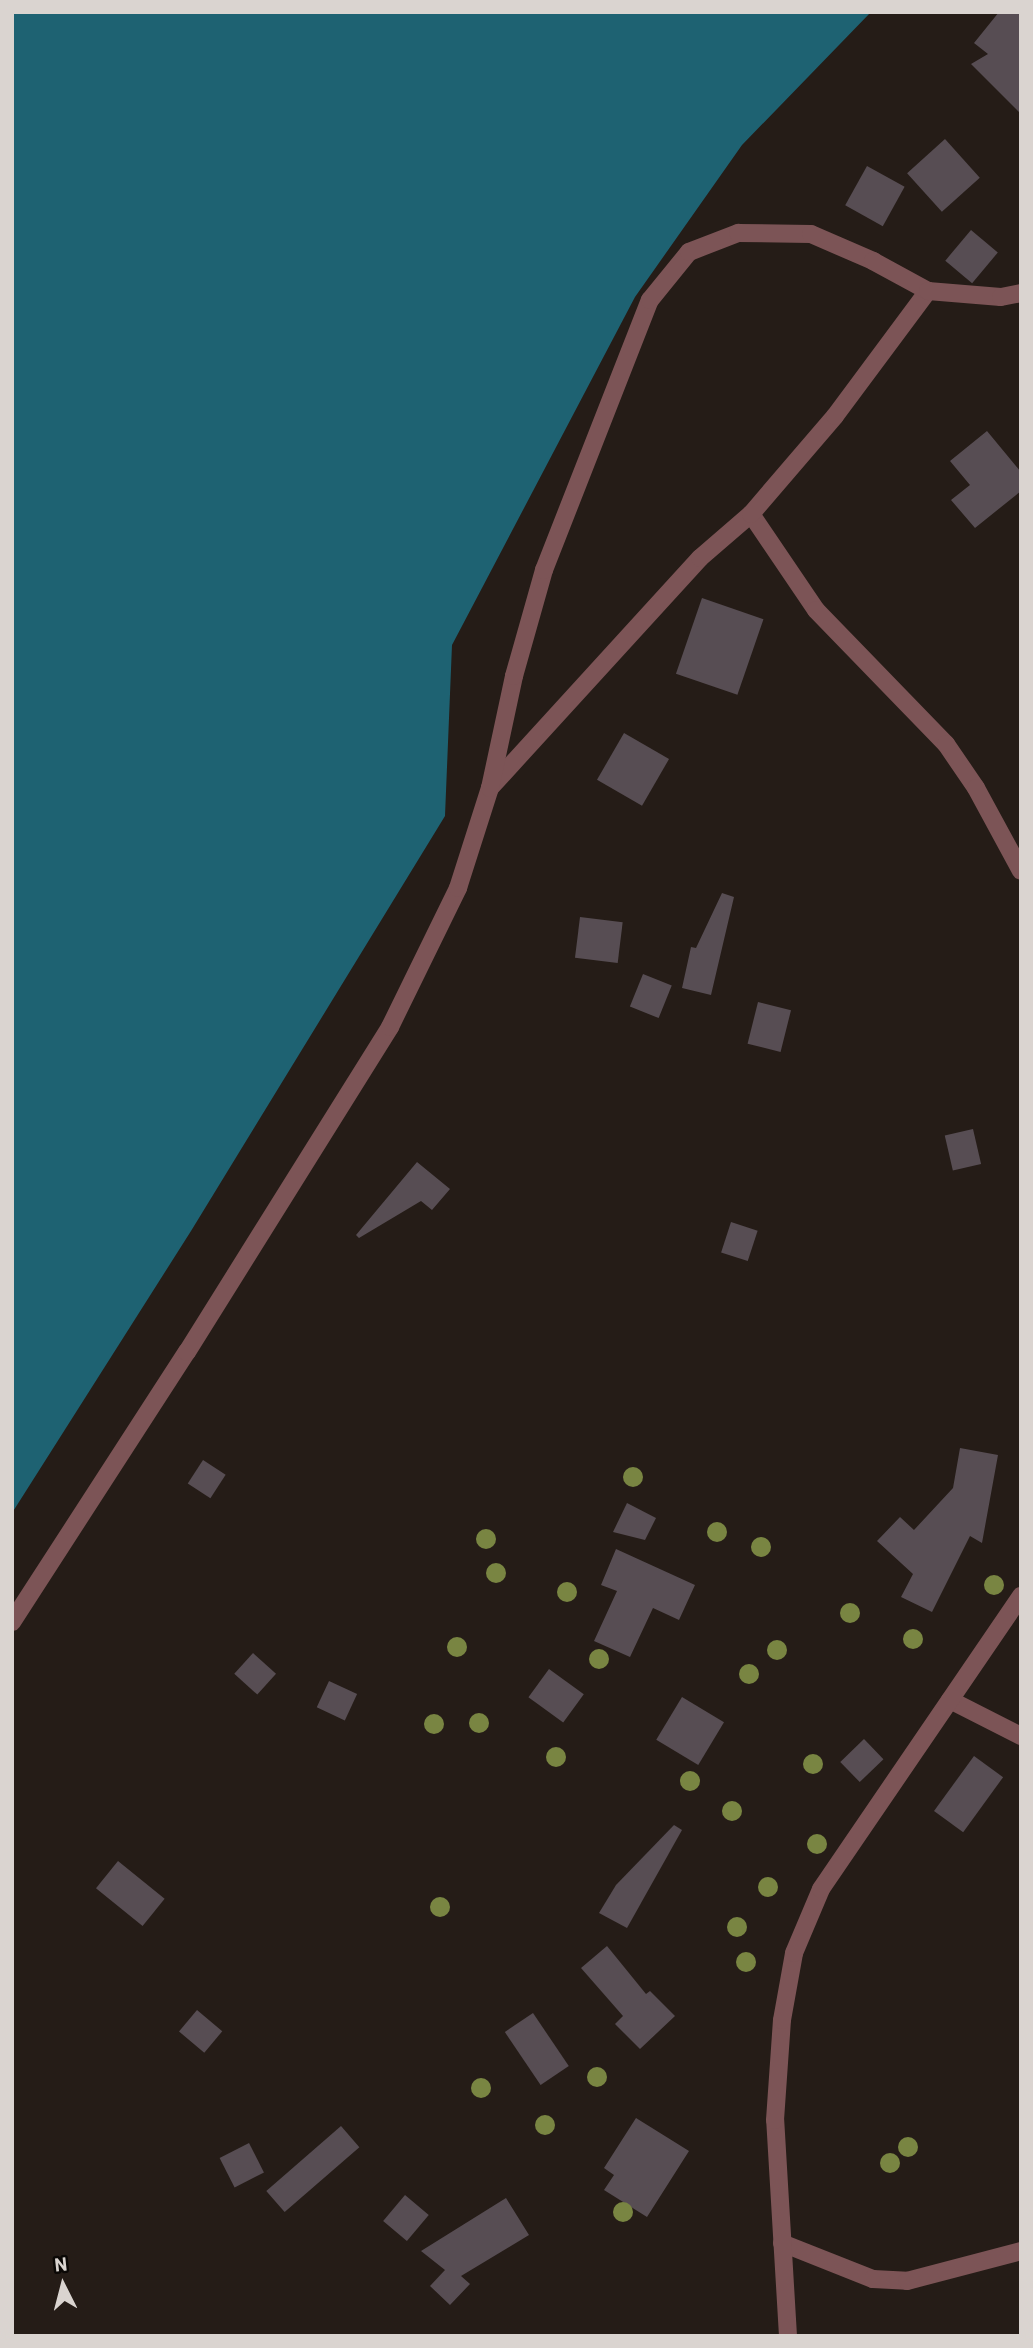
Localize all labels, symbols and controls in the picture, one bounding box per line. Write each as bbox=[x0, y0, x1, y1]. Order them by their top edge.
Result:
north arrow bbox=[28, 2250, 98, 2320]
text: N bbox=[53, 2252, 68, 2276]

